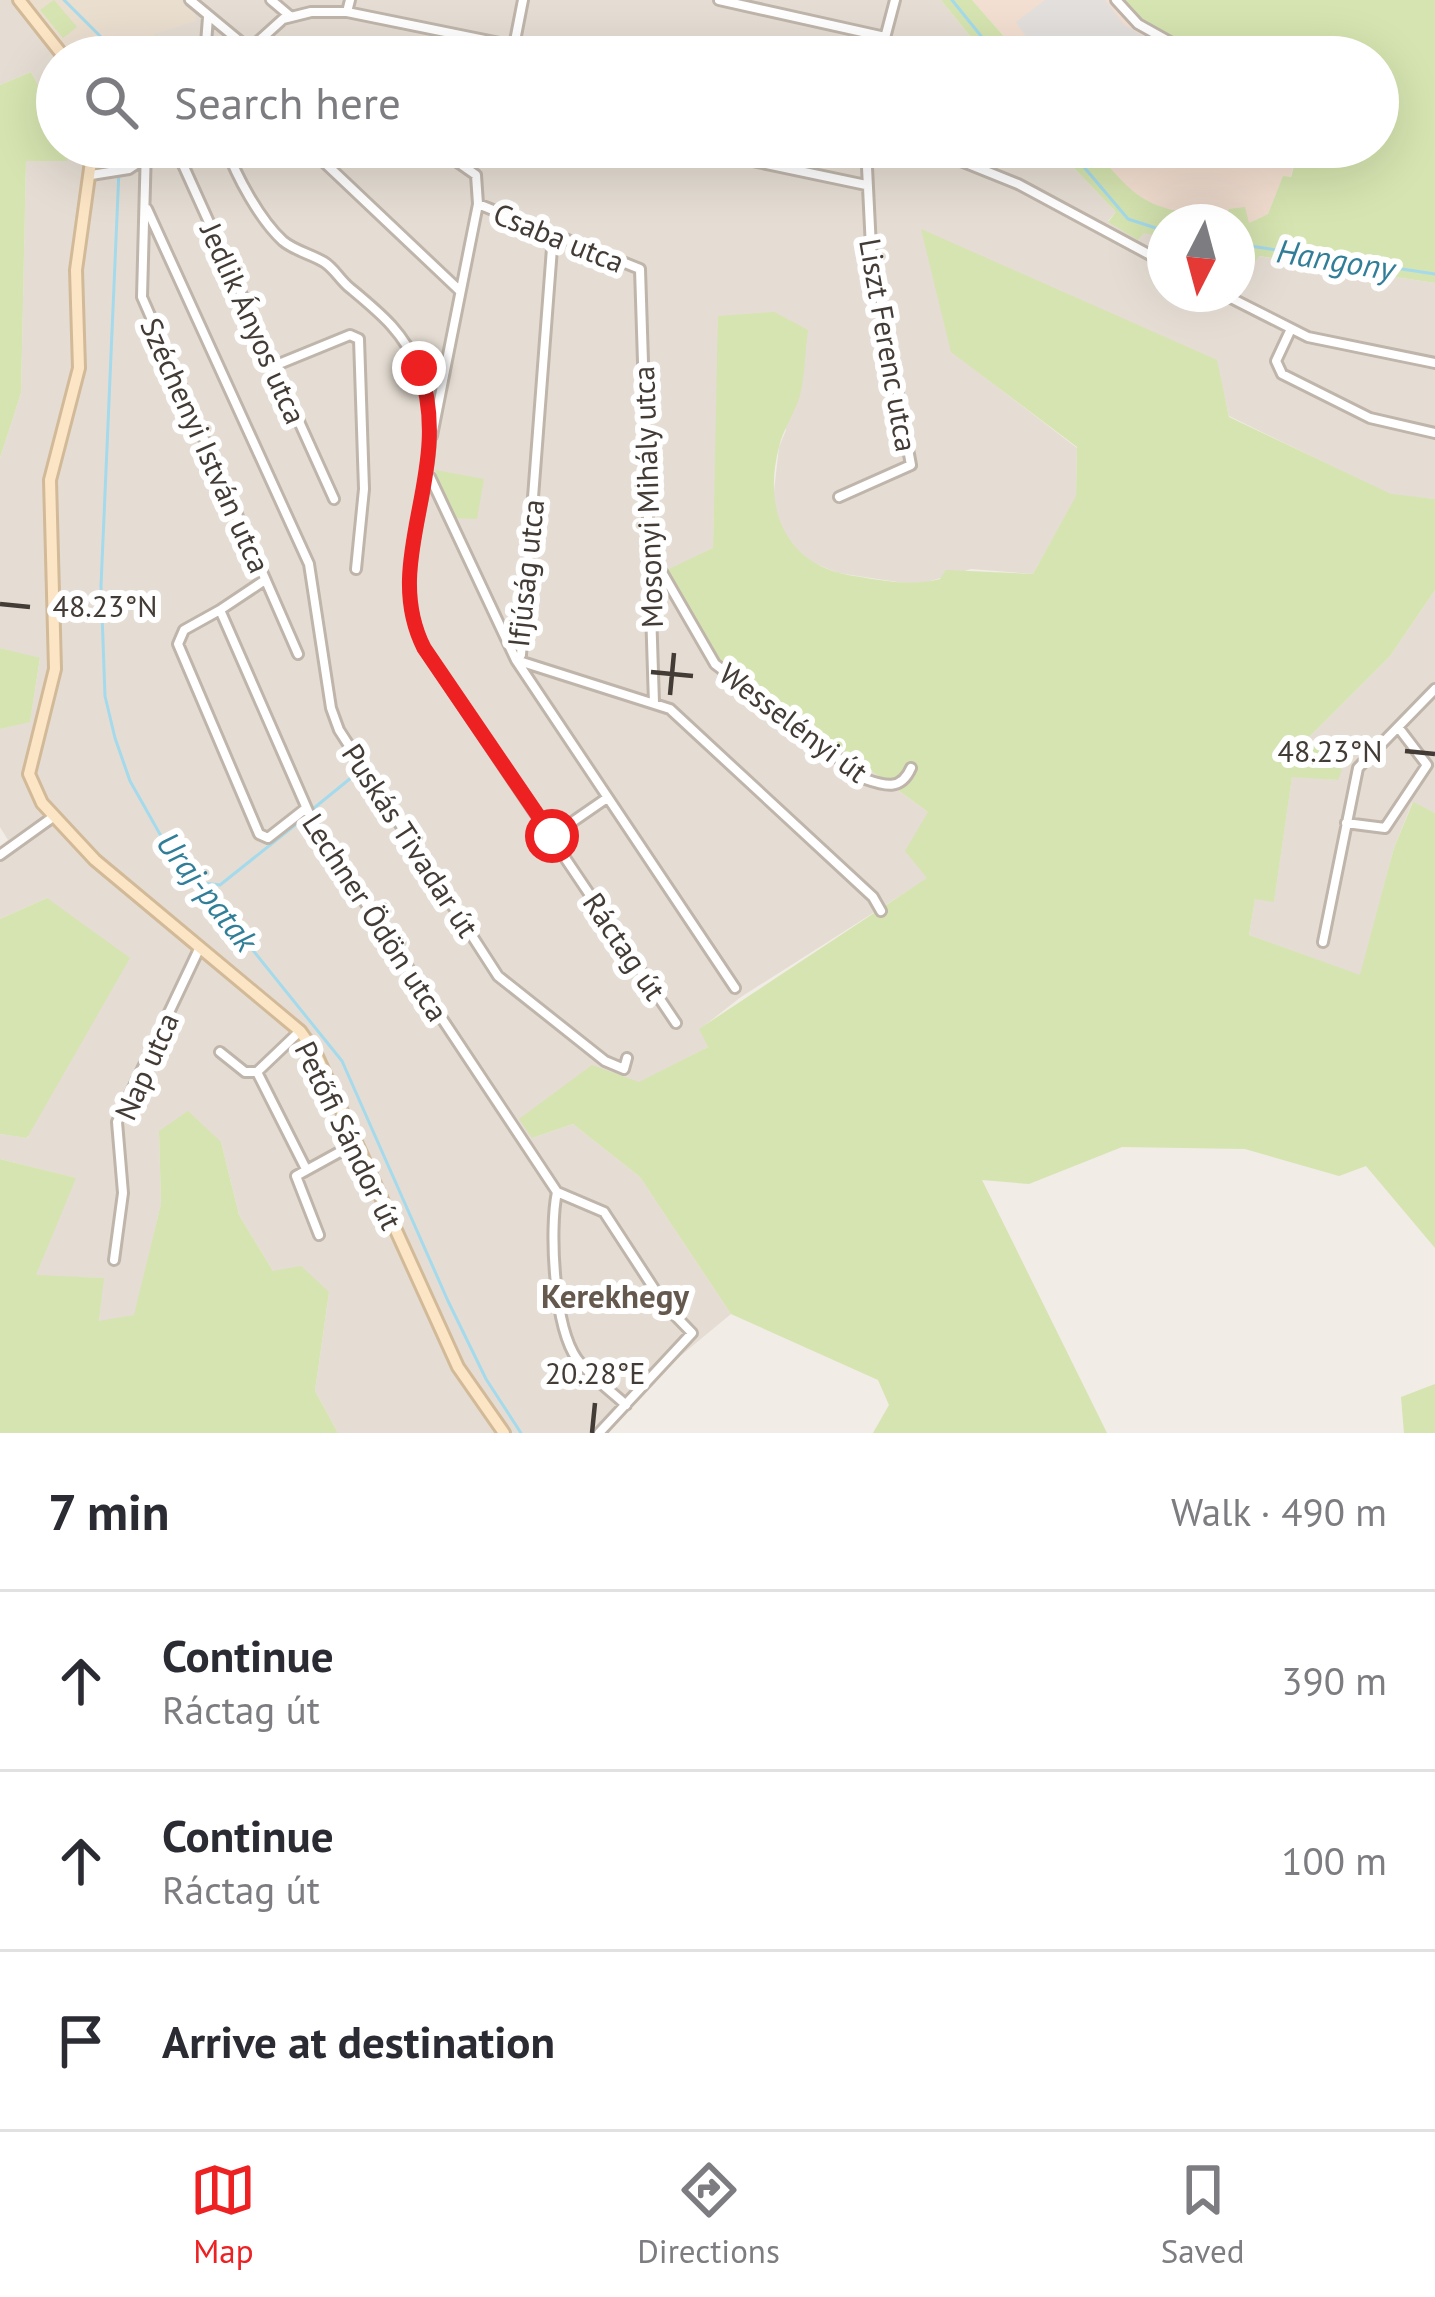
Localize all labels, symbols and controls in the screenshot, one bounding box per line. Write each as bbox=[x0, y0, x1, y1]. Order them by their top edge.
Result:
search box bbox=[36, 36, 1399, 168]
icon: search bbox=[78, 69, 144, 135]
text: Search here bbox=[174, 73, 401, 131]
street label: Csaba utca bbox=[488, 193, 630, 281]
north arrow bbox=[1147, 204, 1255, 312]
street label: Jedlik Ányos utca bbox=[191, 214, 316, 430]
water label: Hangony bbox=[1274, 228, 1401, 290]
street label: Liszt Ferenc utca bbox=[851, 235, 927, 455]
street label: Széchenyi István utca bbox=[132, 311, 280, 579]
route end bbox=[392, 341, 446, 395]
street label: Mosonyi Mihály utca bbox=[623, 365, 671, 629]
street label: Ifjúság utca bbox=[498, 497, 552, 649]
text: 48.23°N bbox=[53, 586, 157, 625]
street label: Wesselényi út bbox=[712, 653, 876, 791]
text: 48.23°N bbox=[1278, 731, 1382, 770]
street label: Puskás Tivadar út bbox=[334, 736, 488, 944]
street label: Lechner Ödön utca bbox=[294, 806, 458, 1028]
route start bbox=[525, 809, 579, 863]
water label: Uraj-patak bbox=[148, 822, 269, 961]
street label: Ráctag út bbox=[575, 885, 675, 1007]
street label: Nap utca bbox=[105, 1006, 187, 1126]
street label: Petőfi Sándor út bbox=[287, 1034, 411, 1236]
district label: Kerekhegy bbox=[541, 1274, 690, 1317]
text: 20.28°E bbox=[545, 1353, 645, 1392]
text: 7 min bbox=[48, 1478, 170, 1544]
text: Walk · 490 m bbox=[1171, 1486, 1387, 1537]
text: Continue bbox=[162, 1626, 334, 1684]
icon: ahead bbox=[48, 1648, 114, 1714]
text: 390 m bbox=[1281, 1655, 1387, 1706]
text: Ráctag út bbox=[162, 1684, 320, 1735]
text: Continue bbox=[162, 1806, 334, 1864]
icon: ahead bbox=[48, 1828, 114, 1894]
text: 100 m bbox=[1281, 1835, 1387, 1886]
text: Ráctag út bbox=[162, 1864, 320, 1915]
icon: arrive bbox=[48, 2008, 114, 2074]
text: Arrive at destination bbox=[162, 2012, 555, 2070]
tab: Map bbox=[190, 2157, 256, 2272]
tab: Directions bbox=[637, 2157, 780, 2272]
tab: Saved bbox=[1161, 2157, 1245, 2272]

